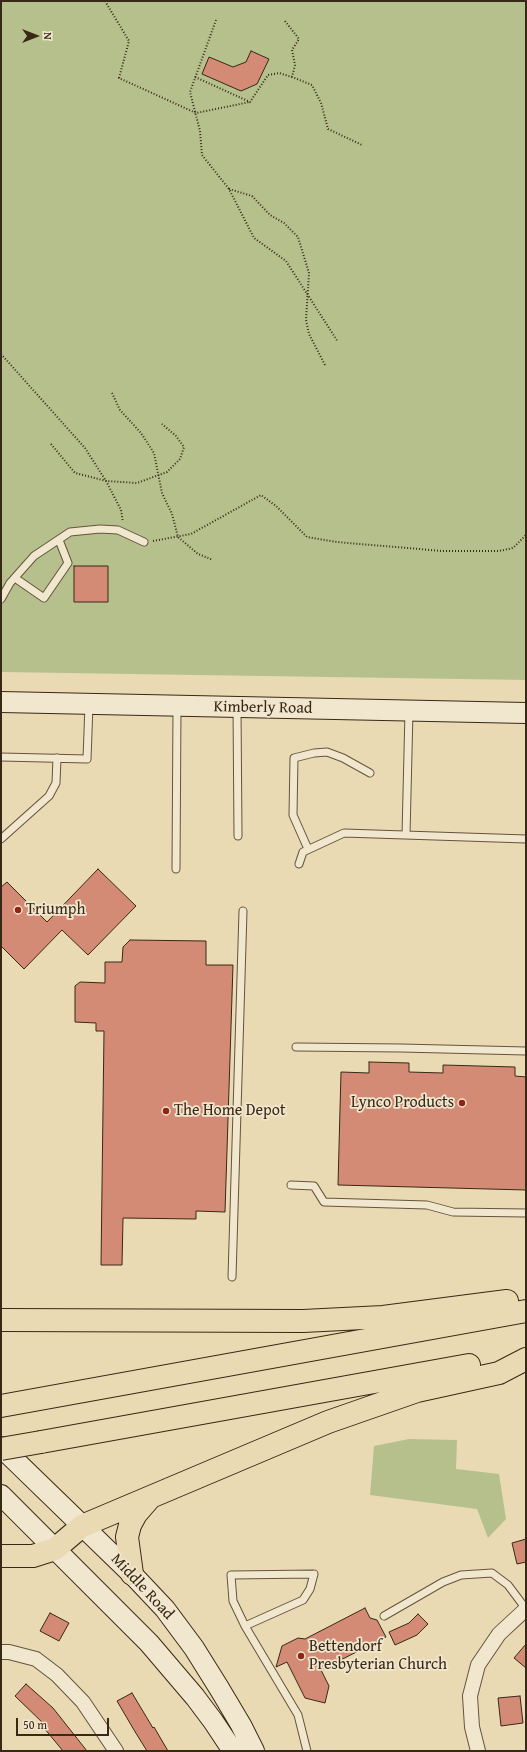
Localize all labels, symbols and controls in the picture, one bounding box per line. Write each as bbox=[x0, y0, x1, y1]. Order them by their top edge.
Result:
north arrow bbox=[16, 16, 56, 56]
text: N bbox=[40, 32, 56, 40]
street label: Kimberly Road bbox=[213, 698, 313, 718]
place label: Triumph bbox=[26, 900, 85, 920]
marker: Triumph bbox=[13, 905, 23, 915]
place label: Lynco Products bbox=[351, 1093, 454, 1113]
marker: Lynco Products bbox=[457, 1098, 467, 1108]
place label: The Home Depot bbox=[174, 1101, 286, 1121]
marker: The Home Depot bbox=[161, 1106, 171, 1116]
street label: Middle Road bbox=[106, 1550, 178, 1624]
place label: Bettendorf Presbyterian Church bbox=[309, 1637, 447, 1675]
marker: Bettendorf Presbyterian Church bbox=[296, 1651, 306, 1661]
scale bar bbox=[18, 1710, 111, 1736]
text: 50 m bbox=[23, 1716, 47, 1733]

